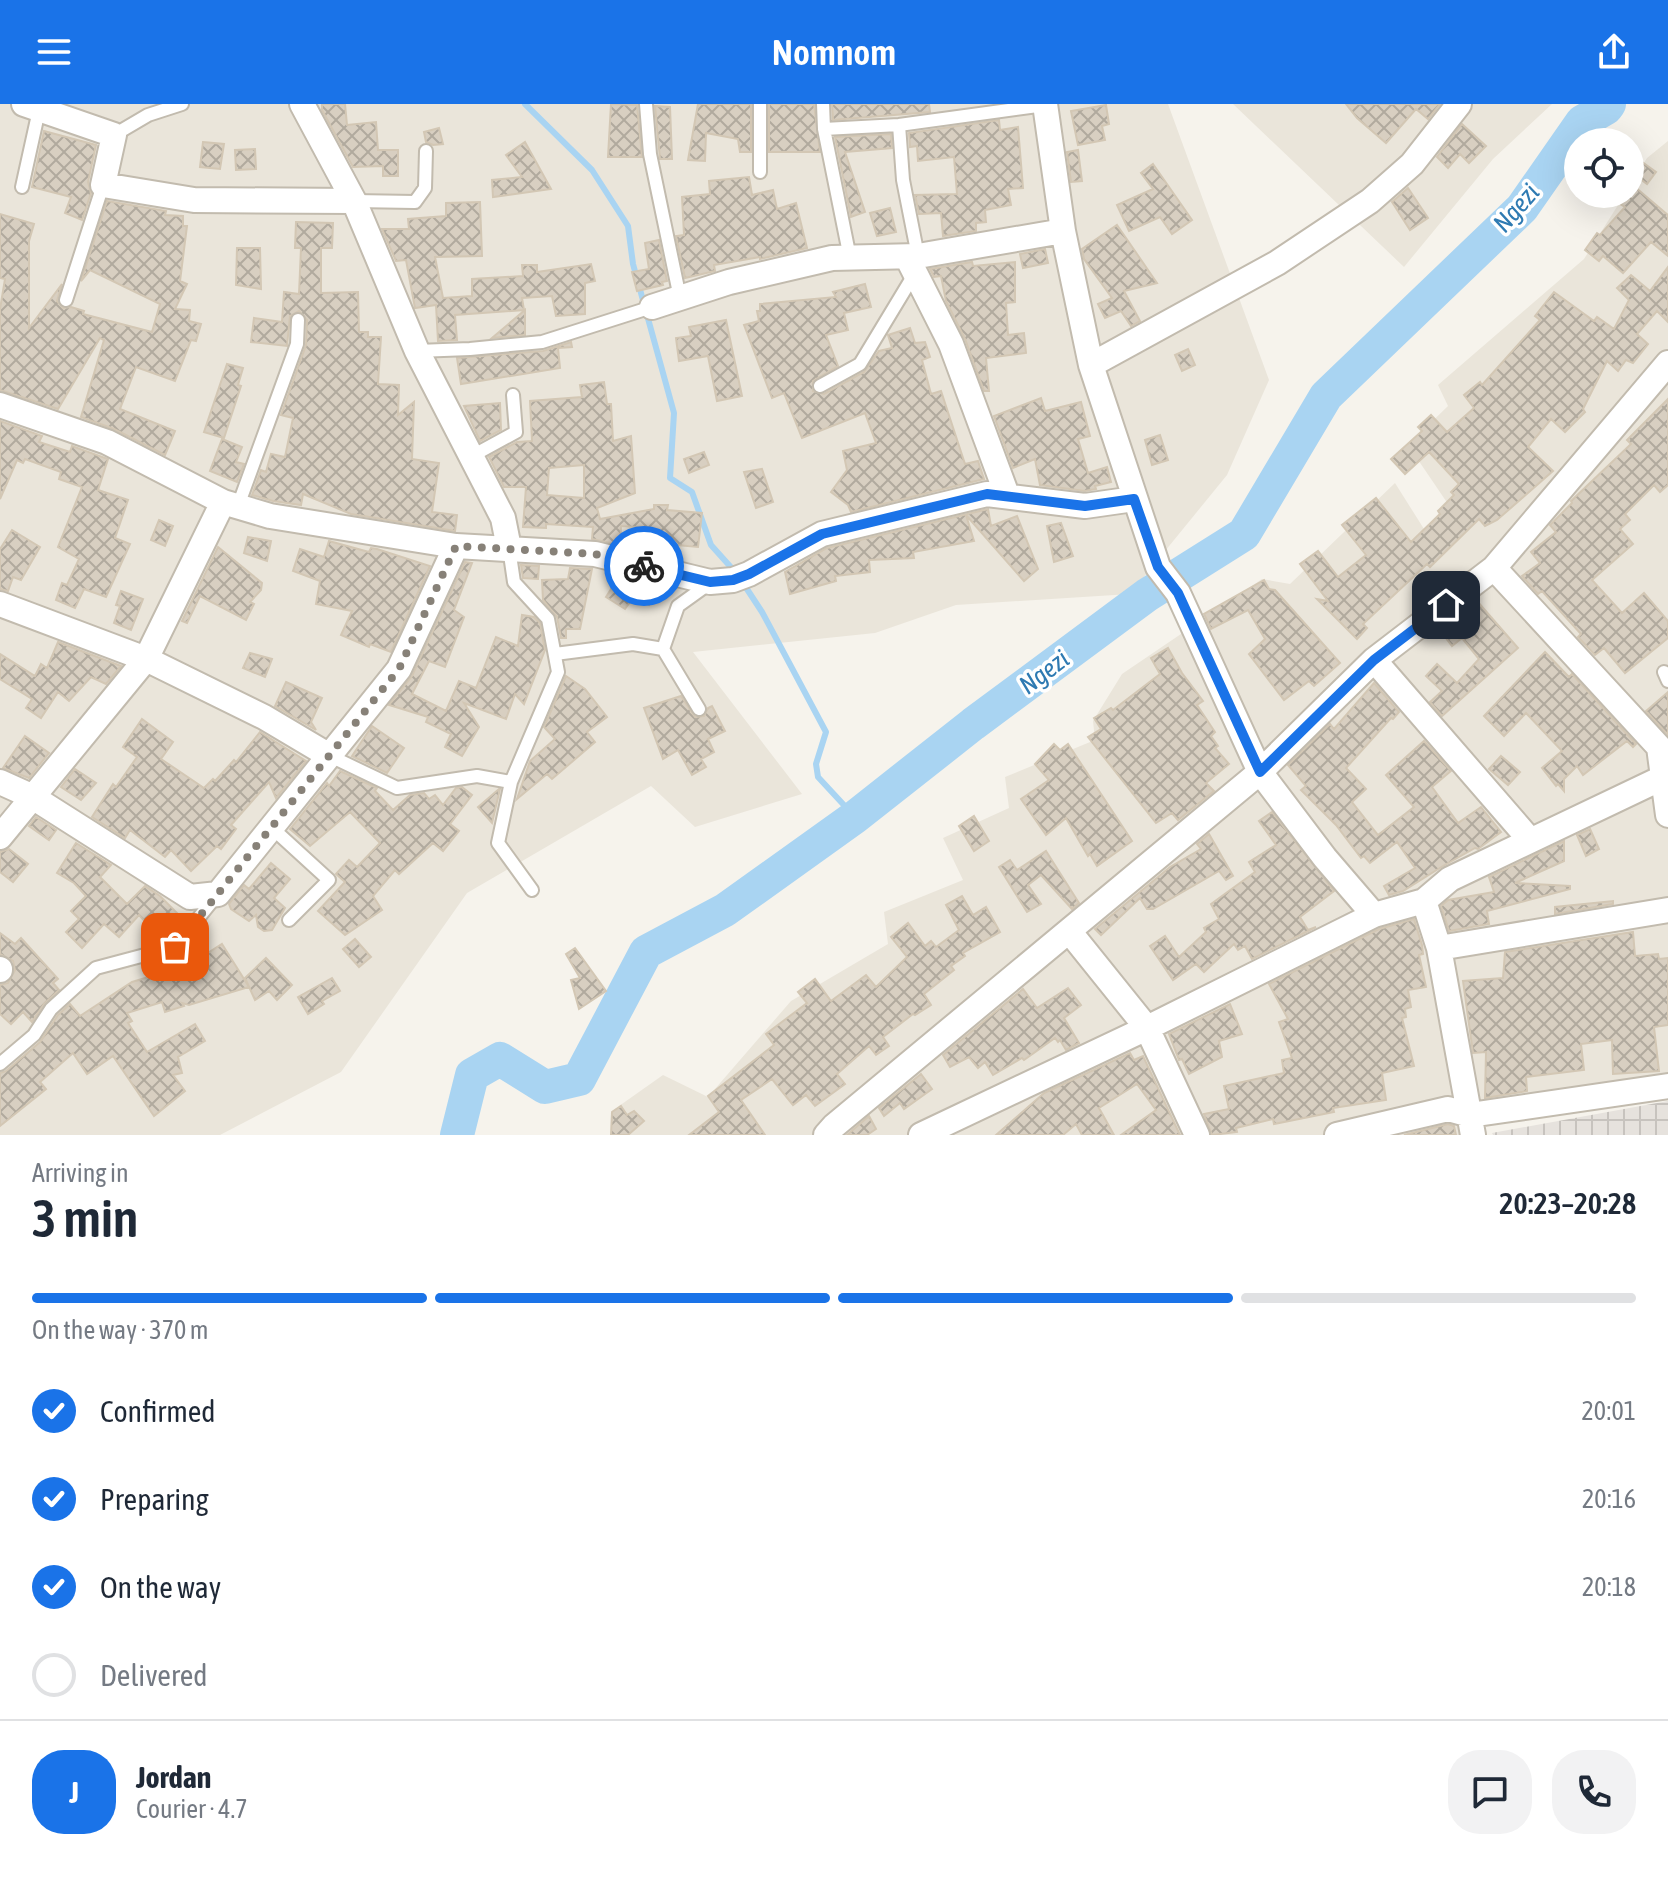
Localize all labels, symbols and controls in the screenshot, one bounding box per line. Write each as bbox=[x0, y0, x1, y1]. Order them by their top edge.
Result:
icon: menu bbox=[32, 30, 76, 74]
icon: share bbox=[1592, 30, 1636, 74]
text: Nomnom bbox=[772, 31, 896, 73]
map controls bbox=[1564, 128, 1644, 208]
button: locate bbox=[1564, 128, 1644, 208]
water label: Ngezi bbox=[1487, 178, 1545, 238]
courier bbox=[604, 526, 684, 606]
icon: bike bbox=[622, 544, 666, 588]
pin bbox=[1412, 571, 1480, 639]
icon: home bbox=[1424, 583, 1468, 627]
water label: Ngezi bbox=[1013, 644, 1075, 700]
pin bbox=[141, 913, 209, 981]
icon: bag bbox=[153, 925, 197, 969]
text: Arriving in bbox=[32, 1158, 129, 1188]
text: 20:23–20:28 bbox=[1499, 1186, 1636, 1220]
text: 3 min bbox=[32, 1188, 138, 1248]
text: On the way · 370 m bbox=[32, 1315, 209, 1345]
icon: check bbox=[32, 1389, 76, 1433]
text: Confirmed bbox=[100, 1394, 215, 1428]
text: 20:01 bbox=[1581, 1396, 1636, 1426]
icon: check bbox=[32, 1477, 76, 1521]
text: Preparing bbox=[100, 1482, 209, 1516]
text: 20:16 bbox=[1582, 1484, 1636, 1514]
icon: check bbox=[32, 1565, 76, 1609]
text: On the way bbox=[100, 1570, 221, 1604]
text: 20:18 bbox=[1582, 1572, 1636, 1602]
text: Delivered bbox=[100, 1658, 208, 1692]
button: chat bbox=[1448, 1750, 1532, 1834]
button: phone bbox=[1552, 1750, 1636, 1834]
text: Jordan bbox=[136, 1760, 211, 1794]
text: J bbox=[69, 1775, 79, 1809]
text: Courier · 4.7 bbox=[136, 1794, 247, 1824]

